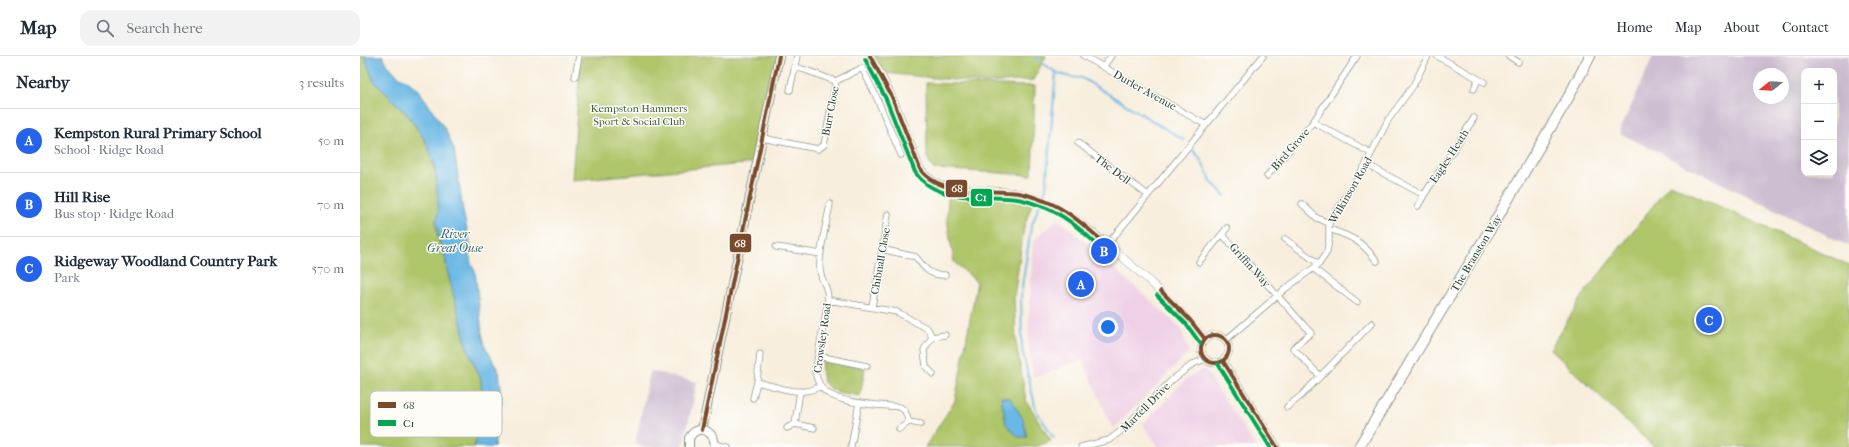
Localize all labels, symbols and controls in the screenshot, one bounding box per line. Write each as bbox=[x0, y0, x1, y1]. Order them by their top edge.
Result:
search box bbox=[80, 10, 360, 46]
text: Map bbox=[20, 17, 56, 39]
icon: search bbox=[94, 17, 116, 39]
text: Search here bbox=[126, 19, 203, 37]
text: Home bbox=[1616, 19, 1653, 36]
text: Map bbox=[1675, 19, 1702, 36]
text: About bbox=[1724, 19, 1760, 36]
text: Contact bbox=[1782, 19, 1829, 36]
street label: Durler Avenue bbox=[1111, 68, 1179, 113]
north arrow bbox=[1753, 68, 1789, 104]
map controls bbox=[1801, 68, 1837, 176]
button: + bbox=[1801, 68, 1837, 104]
text: Nearby bbox=[16, 72, 70, 92]
text: 3 results bbox=[299, 75, 344, 90]
street label: Burr Close bbox=[819, 85, 842, 137]
park label: Kempston Hammers Sport & Social Club bbox=[591, 102, 687, 128]
button: − bbox=[1801, 104, 1837, 140]
text: Kempston Rural Primary School bbox=[54, 124, 262, 142]
street label: Bird Grove bbox=[1268, 125, 1313, 173]
street label: Eagles Heath bbox=[1427, 126, 1472, 186]
text: A bbox=[25, 133, 33, 148]
text: 50 m bbox=[318, 133, 344, 148]
button: layers bbox=[1801, 140, 1837, 176]
text: School · Ridge Road bbox=[54, 142, 164, 157]
street label: The Dell bbox=[1092, 152, 1133, 187]
street label: Wilkinson Road bbox=[1326, 154, 1375, 227]
line badge: 68 bbox=[945, 179, 968, 198]
text: 68 bbox=[951, 182, 963, 195]
text: Hill Rise bbox=[54, 188, 110, 206]
line badge: C1 bbox=[970, 188, 993, 207]
text: C1 bbox=[975, 191, 987, 204]
text: B bbox=[25, 197, 33, 212]
text: 70 m bbox=[317, 197, 344, 212]
text: Bus stop · Ridge Road bbox=[54, 206, 174, 221]
street label: The Branston Way bbox=[1448, 211, 1505, 294]
street label: Chibnall Close bbox=[868, 226, 893, 296]
water label: River Great Ouse bbox=[427, 227, 484, 255]
line badge: 68 bbox=[729, 233, 752, 253]
pin: B bbox=[1091, 236, 1117, 266]
text: 68 bbox=[734, 237, 746, 250]
street label: Griffin Way bbox=[1226, 241, 1274, 291]
text: Ridgeway Woodland Country Park bbox=[54, 252, 277, 270]
text: C bbox=[25, 261, 33, 276]
text: 570 m bbox=[311, 261, 344, 276]
pin: A bbox=[1068, 269, 1094, 299]
text: Park bbox=[54, 270, 80, 285]
street label: Crowsley Road bbox=[811, 301, 834, 374]
pin: C bbox=[1696, 305, 1722, 335]
your location bbox=[1098, 317, 1118, 337]
street label: Martell Drive bbox=[1118, 380, 1173, 435]
legend bbox=[370, 391, 502, 437]
text: 68 bbox=[403, 399, 414, 412]
text: C1 bbox=[403, 417, 414, 430]

